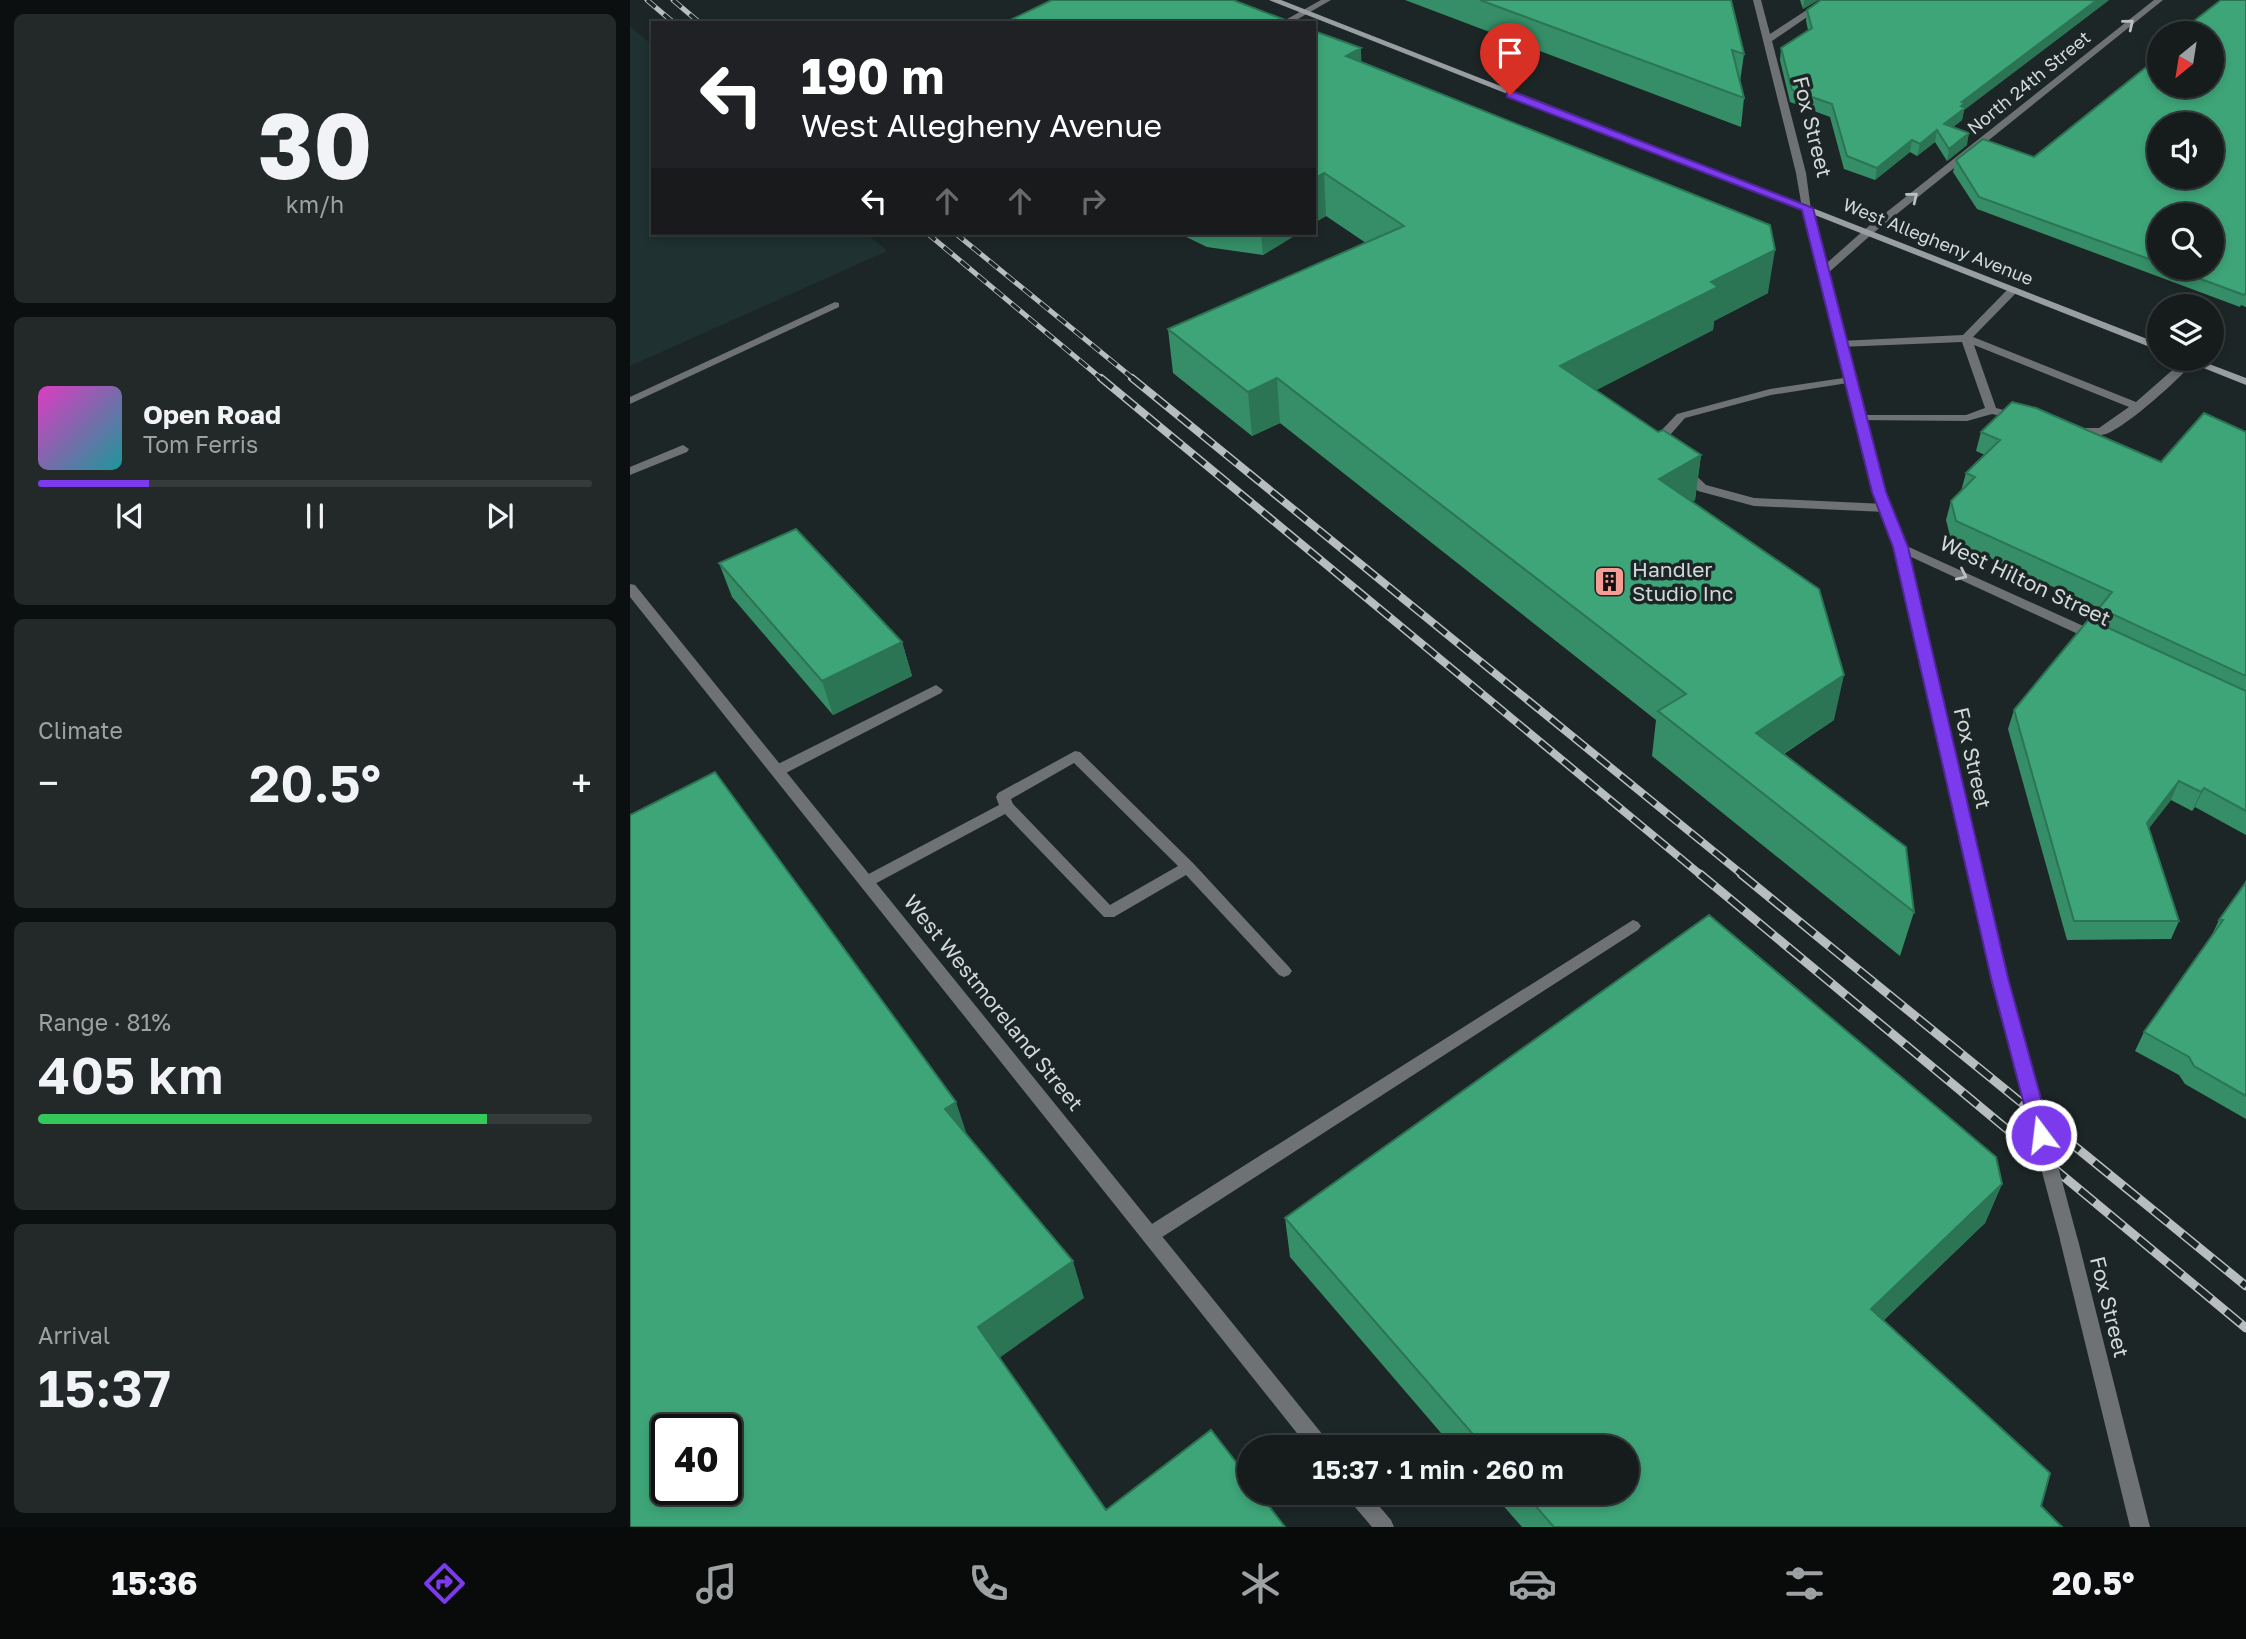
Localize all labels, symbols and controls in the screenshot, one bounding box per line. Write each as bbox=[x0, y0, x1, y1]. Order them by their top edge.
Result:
one-way arrow bbox=[2121, 20, 2133, 33]
north arrow bbox=[2147, 21, 2224, 98]
map controls bbox=[2147, 21, 2224, 371]
pin bbox=[1480, 23, 1540, 95]
street label: North 24th Street bbox=[1962, 26, 2094, 139]
icon: arrive bbox=[1491, 34, 1529, 72]
text: 190 m bbox=[801, 46, 944, 105]
icon: left bbox=[686, 49, 777, 140]
street label: Fox Street bbox=[1788, 73, 1838, 180]
text: 30 bbox=[258, 90, 372, 199]
text: West Allegheny Avenue bbox=[801, 106, 1162, 144]
button: sound bbox=[2147, 112, 2224, 189]
icon: left bbox=[855, 182, 893, 220]
icon: ahead bbox=[928, 182, 966, 220]
icon: ahead bbox=[1001, 182, 1039, 220]
icon: right bbox=[1074, 182, 1112, 220]
text: km/h bbox=[286, 190, 344, 218]
street label: West Allegheny Avenue bbox=[1840, 193, 2037, 289]
one-way arrow bbox=[1904, 193, 1917, 205]
button: search bbox=[2147, 203, 2224, 280]
button: layers bbox=[2147, 294, 2224, 371]
text: Open Road bbox=[143, 399, 281, 430]
text: Tom Ferris bbox=[143, 430, 258, 458]
icon: previous bbox=[111, 497, 149, 535]
icon: pause bbox=[296, 497, 334, 535]
icon: next bbox=[481, 497, 519, 535]
street label: West Hilton Street bbox=[1936, 529, 2115, 631]
place label: Handler Studio Inc bbox=[1632, 556, 1733, 606]
building icon: Handler Studio Inc bbox=[1592, 565, 1626, 599]
one-way arrow bbox=[1955, 567, 1968, 581]
street label: Fox Street bbox=[1949, 704, 1997, 811]
text: Climate bbox=[38, 716, 123, 744]
text: 20.5° bbox=[249, 751, 381, 813]
text: − bbox=[38, 760, 59, 805]
text: + bbox=[571, 760, 592, 805]
street label: West Westmoreland Street bbox=[899, 889, 1089, 1116]
text: Range · 81% bbox=[38, 1008, 171, 1036]
text: 405 km bbox=[38, 1043, 223, 1105]
position arrow bbox=[2004, 1098, 2078, 1172]
street label: Fox Street bbox=[2085, 1253, 2135, 1360]
text: Arrival bbox=[38, 1321, 110, 1349]
text: 15:37 bbox=[38, 1356, 171, 1418]
speed limit sign: 40 bbox=[651, 1414, 742, 1505]
text: 15:37 · 1 min · 260 m bbox=[1312, 1454, 1564, 1485]
icon: directions bbox=[420, 1559, 469, 1608]
icon: music bbox=[692, 1559, 741, 1608]
icon: phone bbox=[964, 1559, 1013, 1608]
icon: climate bbox=[1236, 1559, 1285, 1608]
icon: car bbox=[1508, 1559, 1557, 1608]
icon: filters bbox=[1780, 1559, 1829, 1608]
text: 15:36 bbox=[111, 1564, 198, 1602]
text: 20.5° bbox=[2052, 1564, 2134, 1602]

